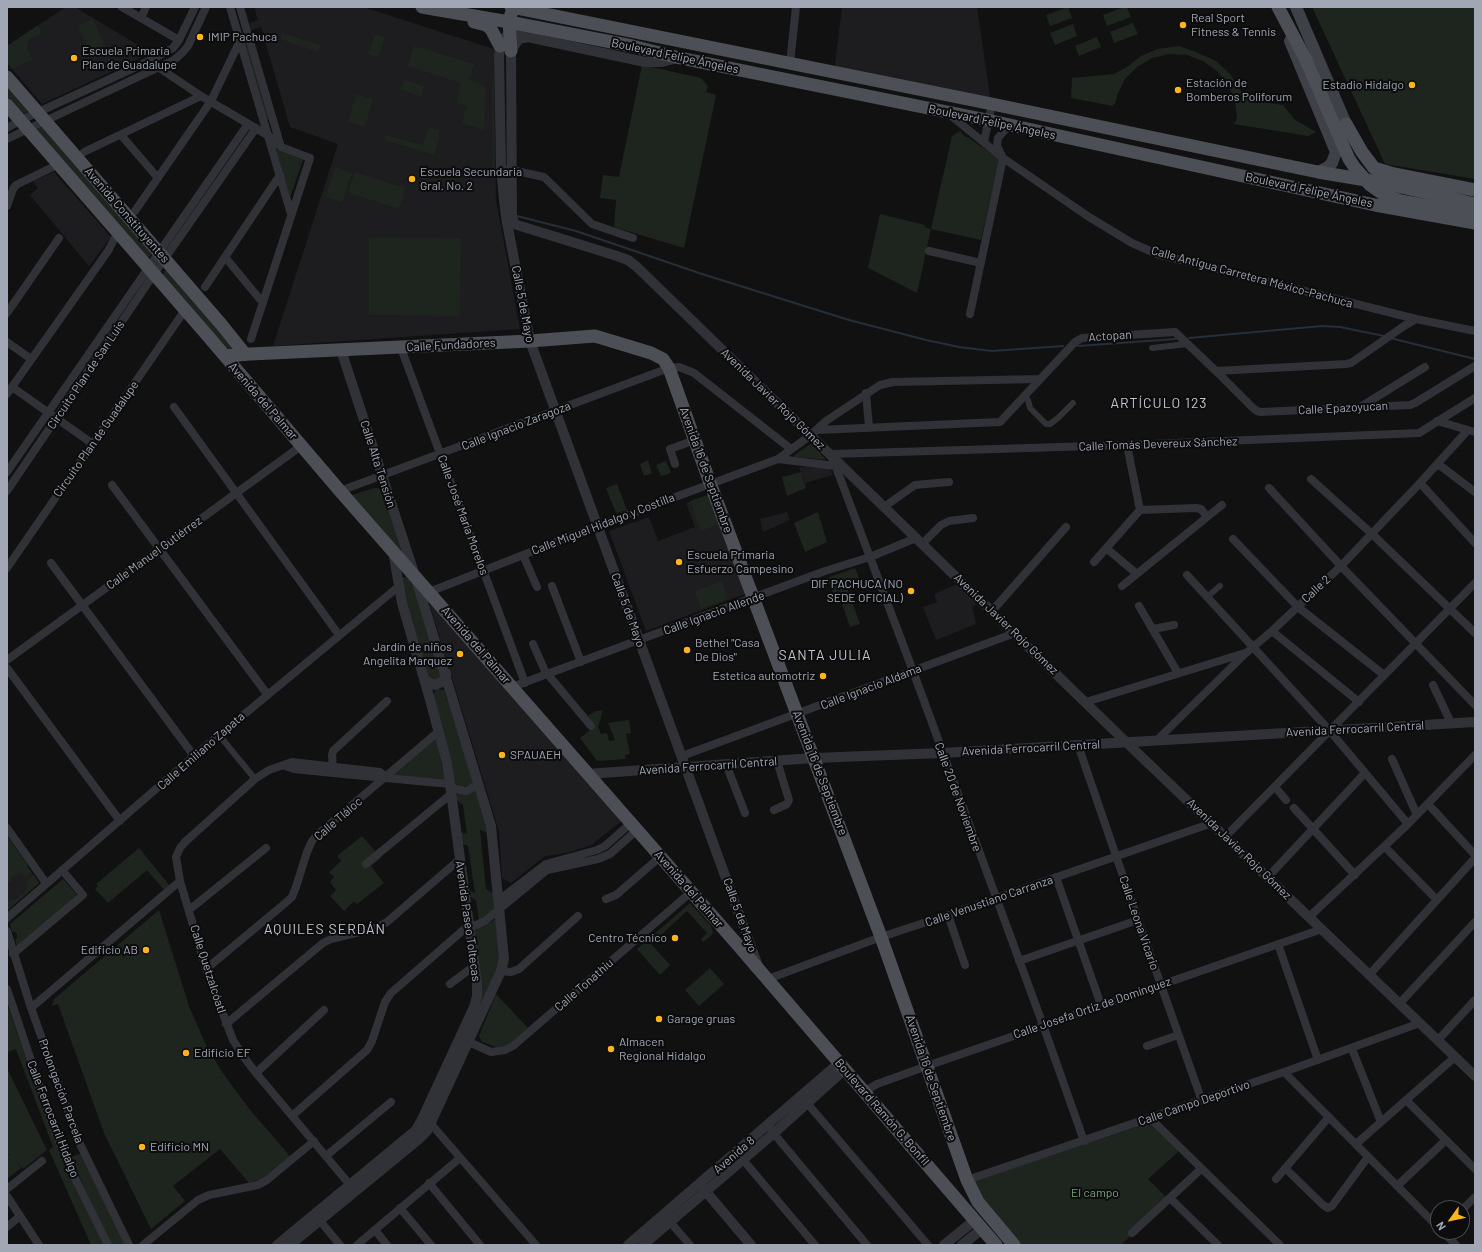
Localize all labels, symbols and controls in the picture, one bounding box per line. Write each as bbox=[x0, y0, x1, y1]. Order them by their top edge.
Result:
place label: Real Sport Fitness & Tennis bbox=[1191, 11, 1276, 39]
marker: Real Sport Fitness & Tennis bbox=[1178, 20, 1188, 30]
place label: IMIP Pachuca bbox=[208, 30, 277, 44]
marker: IMIP Pachuca bbox=[195, 32, 205, 42]
street label: Boulevard Felipe Ángeles bbox=[610, 35, 740, 77]
place label: Escuela Primaria Plan de Guadalupe bbox=[82, 44, 177, 72]
marker: Escuela Primaria Plan de Guadalupe bbox=[69, 53, 79, 63]
place label: Estación de Bomberos Poliforum bbox=[1186, 76, 1292, 104]
place label: Estadio Hidalgo bbox=[1323, 78, 1404, 92]
marker: Estadio Hidalgo bbox=[1407, 80, 1417, 90]
marker: Estación de Bomberos Poliforum bbox=[1173, 85, 1183, 95]
street label: Boulevard Felipe Ángeles bbox=[927, 101, 1057, 143]
street label: Avenida Constituyentes bbox=[81, 164, 173, 266]
place label: Escuela Secundaria Gral. No. 2 bbox=[420, 165, 522, 193]
street label: Boulevard Felipe Ángeles bbox=[1244, 169, 1374, 211]
marker: Escuela Secundaria Gral. No. 2 bbox=[407, 174, 417, 184]
street label: Calle Antigua Carretera México-Pachuca bbox=[1150, 243, 1354, 311]
street label: Calle 5 de Mayo bbox=[508, 264, 538, 344]
street label: Circuito Plan de San Luis bbox=[44, 318, 128, 432]
street label: Actopan bbox=[1088, 327, 1132, 345]
street label: Calle Fundadores bbox=[406, 335, 496, 355]
street label: Avenida Javier Rojo Gómez bbox=[718, 345, 828, 453]
street label: Avenida del Palmar bbox=[225, 359, 301, 443]
street label: Circuito Plan de Guadalupe bbox=[50, 378, 142, 500]
district label: ARTÍCULO 123 bbox=[1110, 395, 1208, 411]
street label: Calle Epazoyucan bbox=[1298, 398, 1388, 418]
street label: Calle Ignacio Zaragoza bbox=[459, 399, 573, 453]
street label: Avenida 16 de Septiembre bbox=[677, 405, 735, 535]
street label: Calle Alta Tensión bbox=[357, 418, 399, 510]
street label: Calle Tomás Devereux Sánchez bbox=[1078, 434, 1238, 454]
street label: Calle José María Morelos bbox=[435, 453, 491, 577]
street label: Calle Miguel Hidalgo y Costilla bbox=[529, 490, 677, 558]
street label: Calle Manuel Gutiérrez bbox=[103, 513, 205, 593]
place label: Escuela Primaria Esfuerzo Campesino bbox=[687, 548, 794, 576]
marker: Escuela Primaria Esfuerzo Campesino bbox=[674, 557, 684, 567]
street label: Avenida Javier Rojo Gómez bbox=[951, 570, 1061, 678]
street label: Calle 5 de Mayo bbox=[608, 571, 648, 649]
street label: Calle 2 bbox=[1299, 572, 1333, 606]
place label: DIF PACHUCA (NO SEDE OFICIAL) bbox=[811, 577, 903, 605]
marker: DIF PACHUCA (NO SEDE OFICIAL) bbox=[906, 586, 916, 596]
street label: Calle Ignacio Allende bbox=[661, 588, 767, 638]
street label: Avenida del Palmar bbox=[438, 603, 514, 687]
place label: Bethel "Casa De Dios" bbox=[695, 636, 760, 664]
place label: Jardín de niños Angelita Marquez bbox=[363, 640, 452, 668]
marker: Bethel "Casa De Dios" bbox=[682, 645, 692, 655]
district label: SANTA JULIA bbox=[779, 647, 871, 663]
marker: Jardín de niños Angelita Marquez bbox=[455, 649, 465, 659]
street label: Calle Ignacio Aldama bbox=[819, 661, 923, 713]
place label: Estetica automotriz bbox=[713, 669, 815, 683]
marker: Estetica automotriz bbox=[818, 671, 828, 681]
street label: Calle Emiliano Zapata bbox=[154, 709, 248, 793]
street label: Avenida 16 de Septiembre bbox=[790, 709, 850, 837]
street label: Avenida Ferrocarril Central bbox=[1285, 718, 1425, 740]
street label: Avenida Ferrocarril Central bbox=[961, 737, 1101, 759]
street label: Calle 20 de Noviembre bbox=[932, 740, 984, 854]
place label: SPAUAEH bbox=[510, 748, 561, 762]
marker: SPAUAEH bbox=[497, 750, 507, 760]
street label: Avenida Ferrocarril Central bbox=[638, 754, 778, 778]
street label: Calle Tláloc bbox=[311, 794, 365, 844]
street label: Avenida Javier Rojo Gómez bbox=[1184, 795, 1294, 903]
street label: Avenida del Palmar bbox=[651, 847, 727, 931]
street label: Avenida Paseo Toltecas bbox=[452, 860, 484, 982]
street label: Calle Venustiano Carranza bbox=[923, 872, 1055, 930]
street label: Calle Leona Vicario bbox=[1116, 874, 1162, 972]
street label: Calle 5 de Mayo bbox=[720, 876, 760, 954]
district label: AQUILES SERDÁN bbox=[264, 921, 386, 937]
street label: Calle Quetzalcóatl bbox=[187, 923, 229, 1015]
place label: Centro Técnico bbox=[588, 931, 667, 945]
marker: Centro Técnico bbox=[670, 933, 680, 943]
place label: Edificio AB bbox=[81, 943, 138, 957]
marker: Edificio AB bbox=[141, 945, 151, 955]
street label: Calle Tonathiu bbox=[552, 956, 616, 1014]
street label: Calle Josefa Ortiz de Domínguez bbox=[1011, 974, 1173, 1042]
place label: Garage gruas bbox=[667, 1012, 735, 1026]
street label: Avenida 16 de Septiembre bbox=[903, 1013, 959, 1143]
marker: Garage gruas bbox=[654, 1014, 664, 1024]
place label: Almacen Regional Hidalgo bbox=[619, 1035, 706, 1063]
street label: Prolongación Parcela bbox=[35, 1037, 87, 1145]
marker: Almacen Regional Hidalgo bbox=[606, 1044, 616, 1054]
place label: Edificio EF bbox=[194, 1046, 251, 1060]
marker: Edificio EF bbox=[181, 1048, 191, 1058]
street label: Boulevard Ramón G. Bonfil bbox=[832, 1056, 932, 1168]
street label: Calle Ferrocarril Hidalgo bbox=[24, 1058, 82, 1180]
street label: Calle Campo Deportivo bbox=[1136, 1077, 1252, 1129]
street label: Avenida 8 bbox=[711, 1133, 757, 1177]
place label: Edificio MN bbox=[150, 1140, 209, 1154]
marker: Edificio MN bbox=[137, 1142, 147, 1152]
park label: El campo bbox=[1071, 1186, 1119, 1200]
north arrow bbox=[1430, 1200, 1470, 1240]
text: N bbox=[1433, 1220, 1448, 1233]

